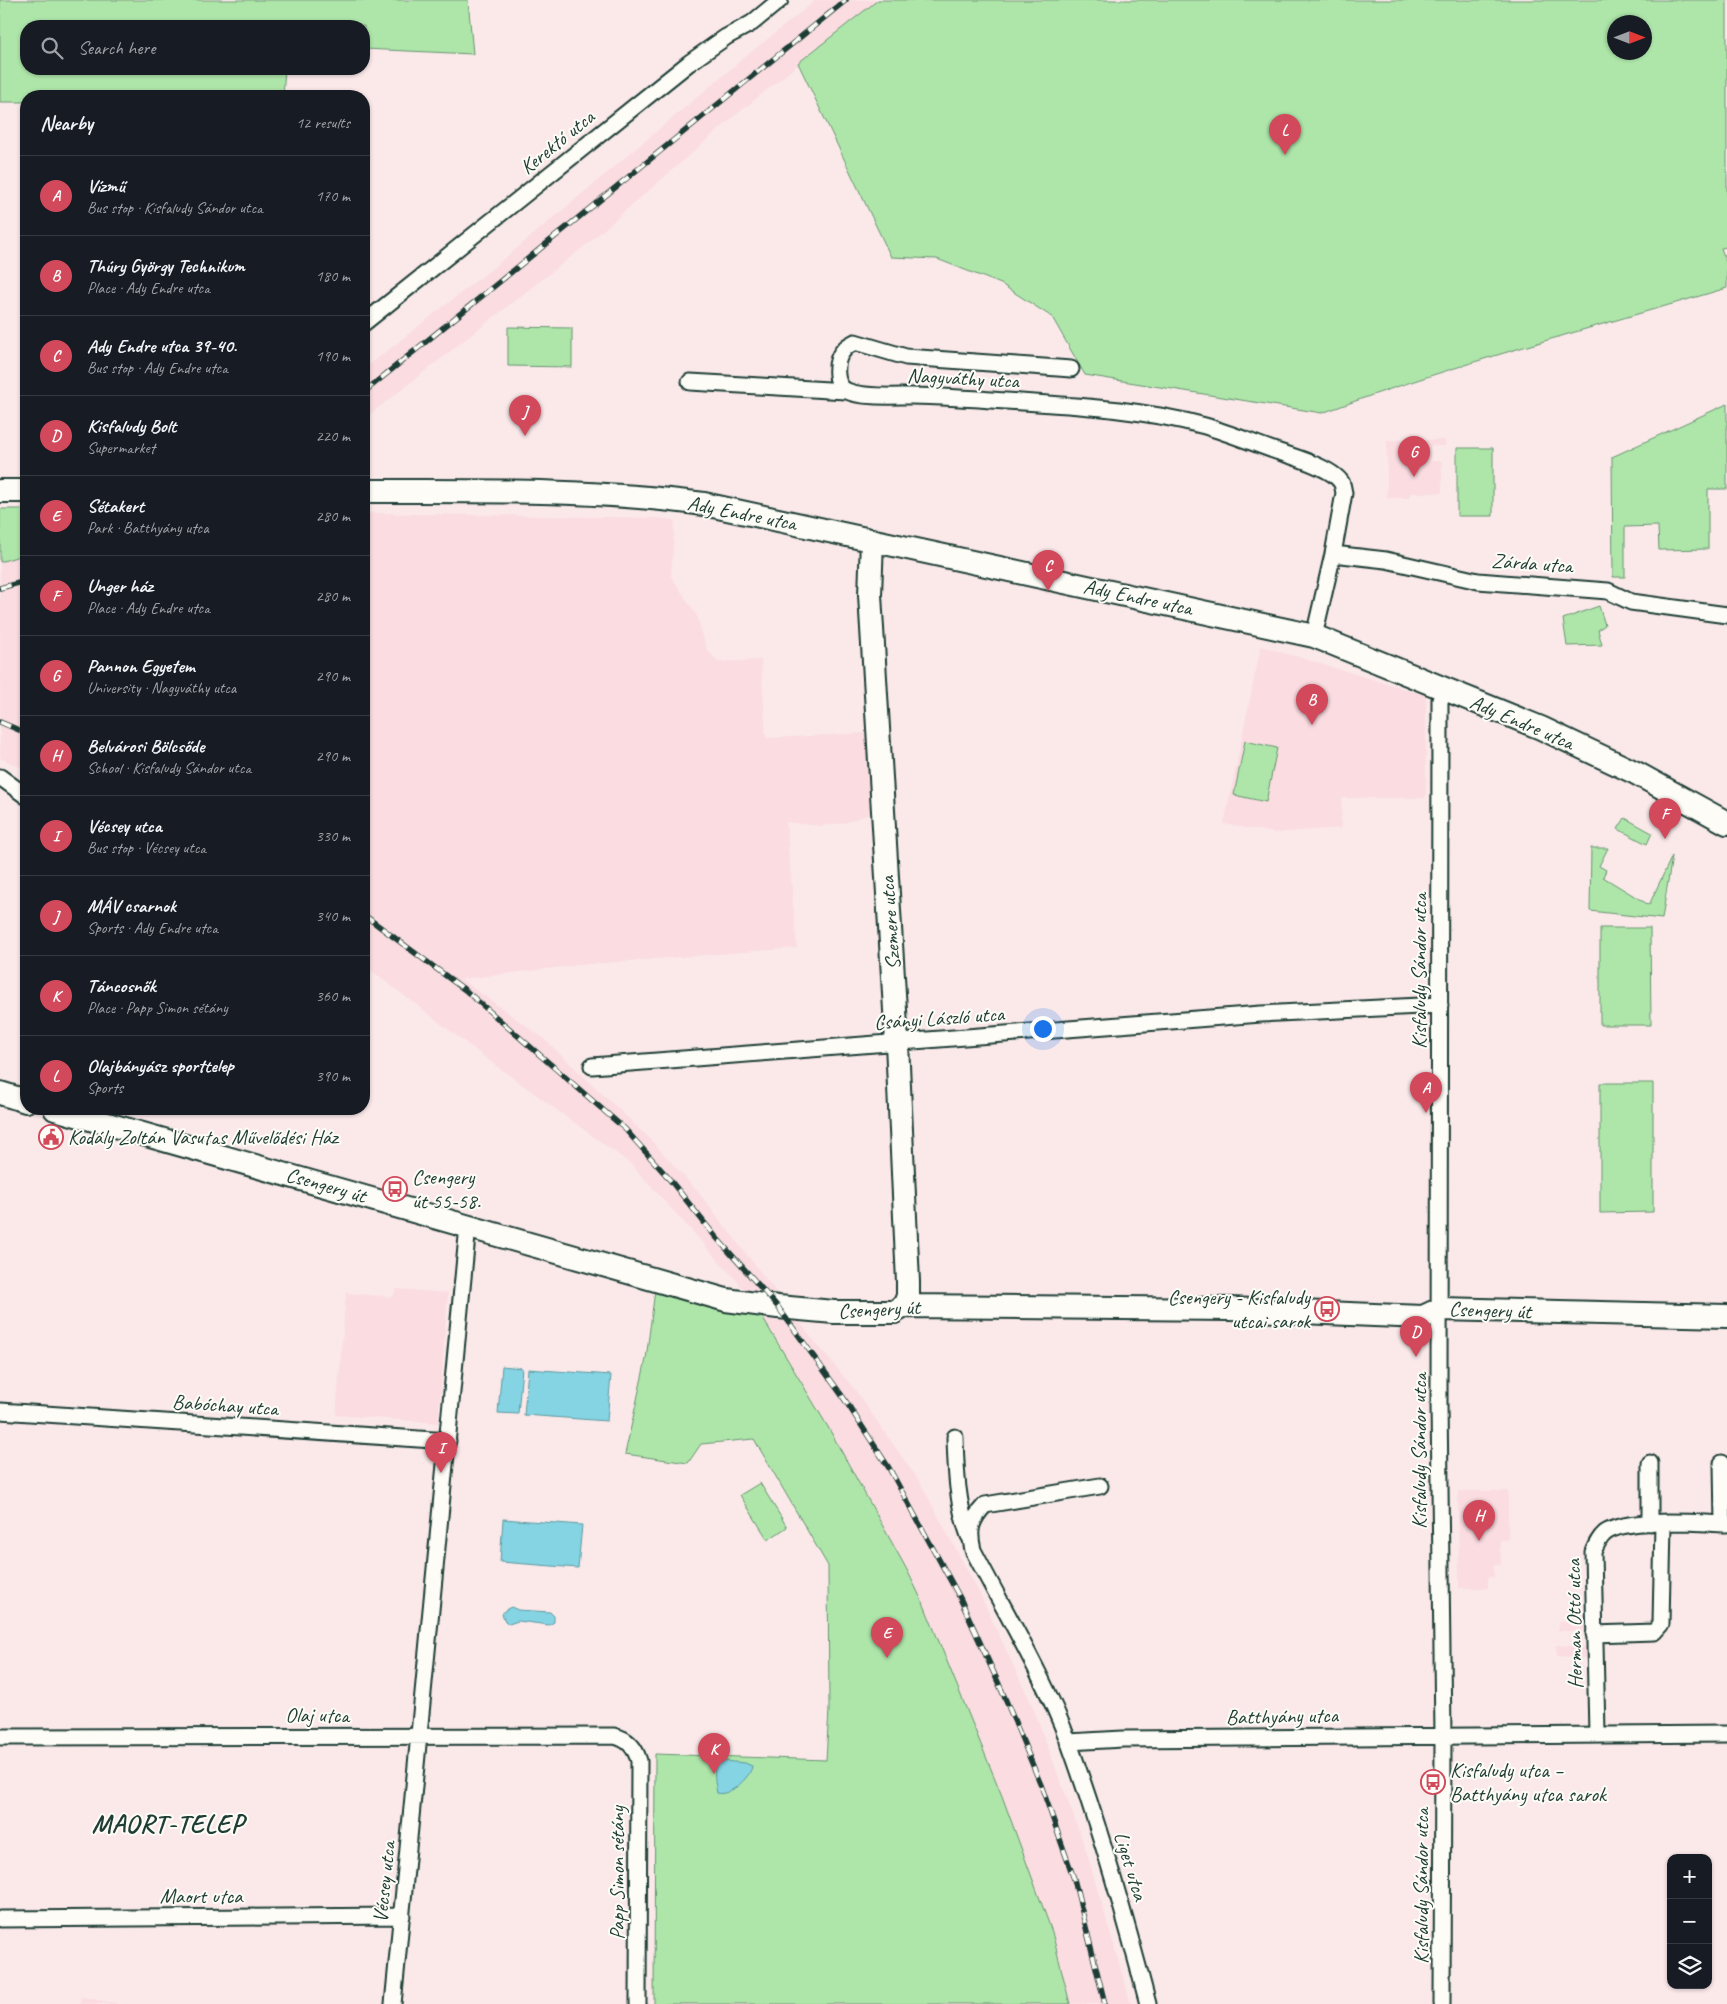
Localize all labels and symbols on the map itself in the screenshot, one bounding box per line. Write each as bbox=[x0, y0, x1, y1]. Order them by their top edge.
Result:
north arrow bbox=[1607, 15, 1652, 60]
street label: Kerektó utca bbox=[514, 103, 601, 180]
pin: L bbox=[1269, 114, 1301, 155]
street label: Nagyváthy utca bbox=[907, 362, 1021, 394]
pin: J bbox=[509, 395, 541, 436]
pin: G bbox=[1398, 436, 1430, 477]
street label: Ady Endre utca bbox=[685, 490, 801, 537]
street label: Zárda utca bbox=[1491, 547, 1576, 579]
pin: C bbox=[1032, 550, 1064, 591]
street label: Ady Endre utca bbox=[1081, 573, 1197, 622]
pin: B bbox=[1296, 684, 1328, 725]
street label: Ady Endre utca bbox=[1466, 688, 1580, 756]
pin: F bbox=[1649, 798, 1681, 839]
street label: Szemere utca bbox=[874, 874, 906, 971]
street label: Kisfaludy Sándor utca bbox=[1406, 891, 1432, 1049]
street label: Csányi László utca bbox=[873, 1000, 1006, 1036]
your location bbox=[1030, 1016, 1056, 1042]
pin: A bbox=[1410, 1072, 1442, 1113]
public building icon: Kodály Zoltán Vasutas Művelődési Ház bbox=[38, 1124, 64, 1150]
place label: Kodály Zoltán Vasutas Művelődési Ház bbox=[68, 1124, 340, 1150]
street label: Csengery út bbox=[283, 1161, 371, 1209]
place label: Csengery út 55-58. bbox=[412, 1164, 481, 1214]
bus stop icon: Csengery út 55-58. bbox=[382, 1176, 408, 1202]
place label: Csengery - Kisfaludy utcai sarok bbox=[1168, 1284, 1312, 1334]
street label: Csengery út bbox=[837, 1294, 923, 1324]
bus stop icon: Csengery - Kisfaludy utcai sarok bbox=[1314, 1296, 1340, 1322]
street label: Csengery út bbox=[1449, 1296, 1533, 1324]
pin: D bbox=[1400, 1316, 1432, 1357]
street label: Kisfaludy Sándor utca bbox=[1406, 1371, 1432, 1529]
street label: Babóchay utca bbox=[171, 1388, 281, 1422]
pin: I bbox=[425, 1432, 457, 1473]
pin: H bbox=[1463, 1500, 1495, 1541]
street label: Herman Ottó utca bbox=[1560, 1557, 1588, 1689]
pin: E bbox=[871, 1617, 903, 1658]
street label: Olaj utca bbox=[285, 1702, 351, 1728]
street label: Batthyány utca bbox=[1226, 1702, 1340, 1730]
pin: K bbox=[698, 1733, 730, 1774]
place label: Kisfaludy utca – Batthyány utca sarok bbox=[1450, 1757, 1608, 1807]
bus stop icon: Kisfaludy utca – Batthyány utca sarok bbox=[1420, 1769, 1446, 1795]
street label: Papp Simon sétány bbox=[604, 1804, 630, 1940]
street label: Kisfaludy Sándor utca bbox=[1408, 1806, 1434, 1964]
district label: MAORT-TELEP bbox=[92, 1807, 248, 1840]
street label: Liget utca bbox=[1108, 1828, 1154, 1905]
street label: Vécsey utca bbox=[367, 1838, 401, 1924]
street label: Maort utca bbox=[160, 1883, 244, 1909]

